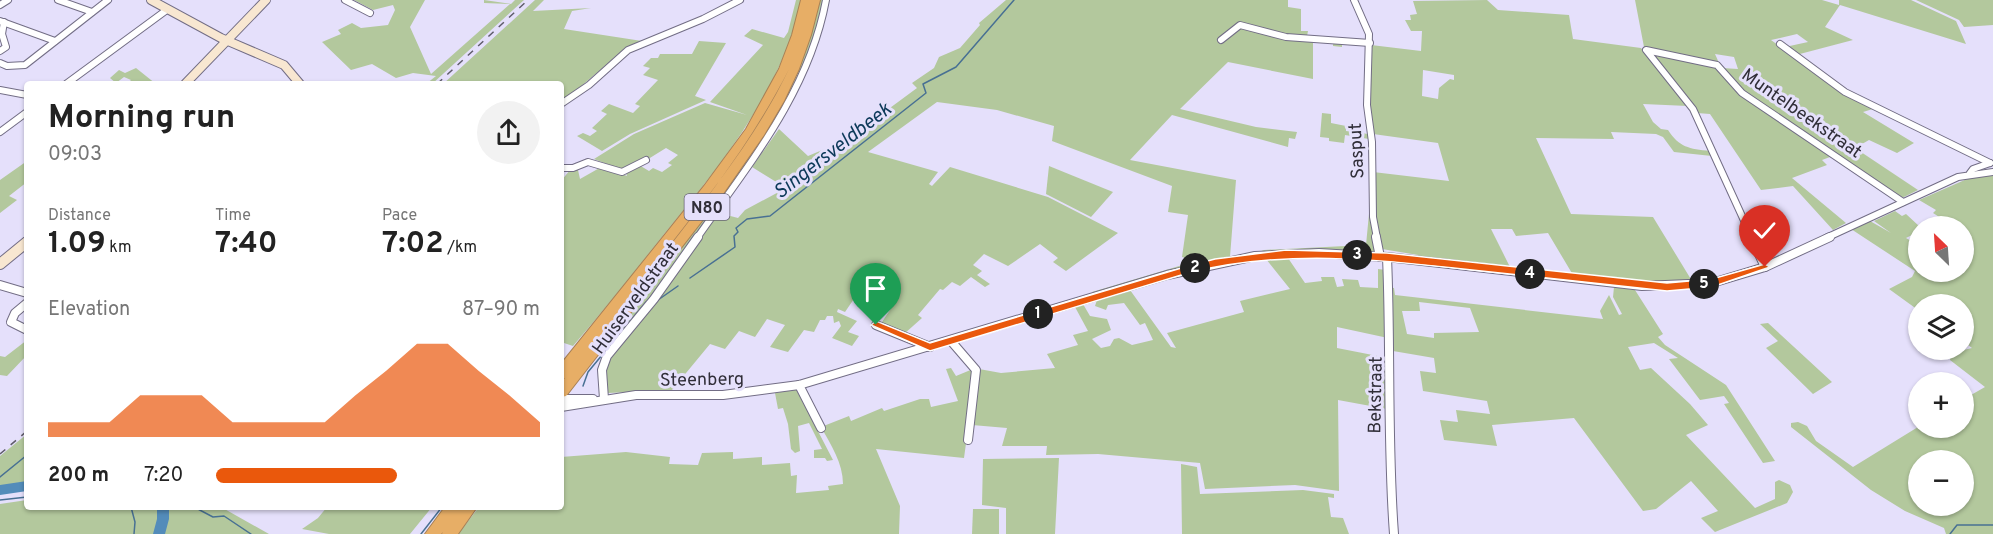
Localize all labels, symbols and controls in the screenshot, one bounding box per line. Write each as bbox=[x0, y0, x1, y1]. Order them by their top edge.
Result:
street label: Muntelbeekstraat bbox=[1737, 64, 1866, 164]
water label: Singersveldbeek bbox=[769, 97, 898, 206]
text: Morning run bbox=[48, 98, 235, 140]
button: share bbox=[477, 101, 540, 164]
street label: Sasput bbox=[1345, 122, 1370, 179]
text: 09:03 bbox=[48, 142, 102, 168]
road number: N80 bbox=[684, 194, 730, 220]
pin bbox=[1739, 205, 1790, 267]
text: Distance bbox=[48, 206, 111, 226]
text: Time bbox=[215, 206, 251, 226]
text: Pace bbox=[382, 206, 417, 226]
icon: check bbox=[1748, 214, 1781, 247]
north arrow bbox=[1908, 216, 1974, 282]
map controls bbox=[1908, 216, 1974, 516]
text: 1.09 bbox=[48, 226, 106, 263]
text: 7:40 bbox=[215, 226, 277, 263]
text: 7:02 bbox=[382, 226, 444, 263]
text: km bbox=[106, 238, 132, 258]
text: /km bbox=[444, 238, 477, 258]
street label: Huiserveldstraat bbox=[588, 238, 685, 359]
pin: 3 bbox=[1342, 240, 1372, 270]
text: 3 bbox=[1352, 245, 1362, 265]
pin: 2 bbox=[1180, 253, 1210, 283]
text: 2 bbox=[1190, 258, 1200, 278]
pin: 4 bbox=[1515, 259, 1545, 289]
pin bbox=[850, 263, 901, 325]
text: 4 bbox=[1525, 264, 1535, 284]
pin: 5 bbox=[1689, 269, 1719, 299]
icon: arrive bbox=[859, 272, 892, 305]
text: 5 bbox=[1699, 274, 1709, 294]
button: layers bbox=[1908, 294, 1974, 360]
text: Elevation bbox=[48, 297, 130, 323]
text: 87–90 m bbox=[462, 297, 540, 323]
pin: 1 bbox=[1023, 299, 1053, 329]
text: 1 bbox=[1035, 304, 1041, 324]
street label: Bekstraat bbox=[1364, 356, 1389, 434]
street label: Steenberg bbox=[660, 368, 744, 393]
button: + bbox=[1908, 372, 1974, 438]
button: − bbox=[1908, 450, 1974, 516]
text: 200 m bbox=[48, 463, 109, 489]
text: 7:20 bbox=[144, 463, 183, 489]

